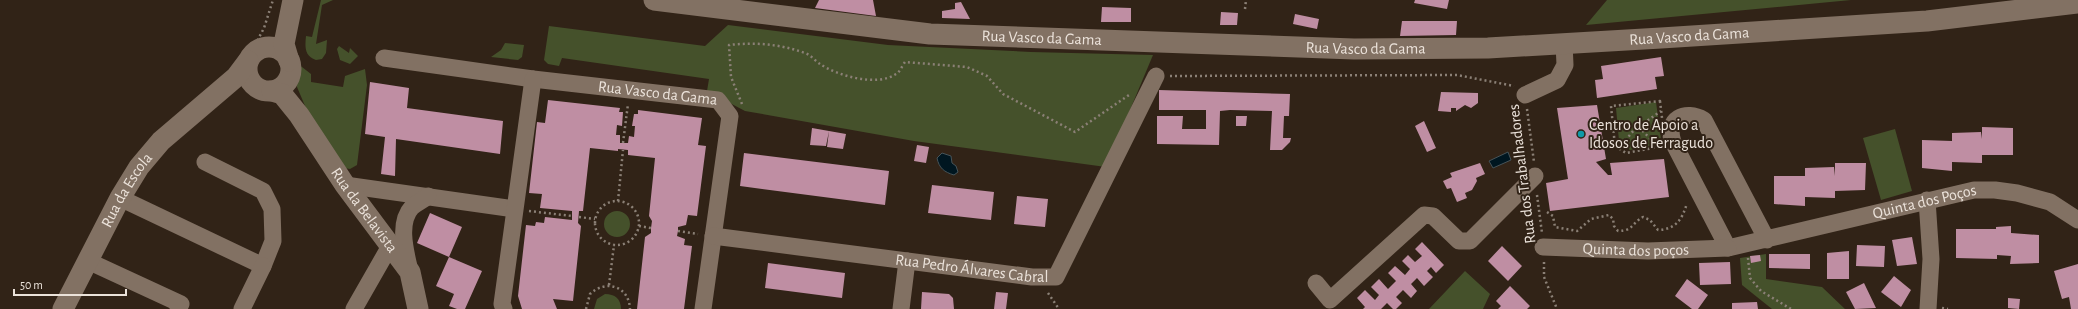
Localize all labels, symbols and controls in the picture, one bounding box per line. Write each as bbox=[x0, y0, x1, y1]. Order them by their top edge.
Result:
street label: Rua Vasco da Gama bbox=[1629, 24, 1750, 48]
street label: Rua Vasco da Gama bbox=[981, 28, 1102, 48]
street label: Rua Vasco da Gama bbox=[1305, 39, 1426, 57]
street label: Rua Vasco da Gama bbox=[597, 78, 718, 108]
street label: Rua dos Trabalhadores bbox=[1505, 103, 1538, 245]
place label: Centro de Apoio a Idosos de Ferragudo bbox=[1589, 117, 1713, 151]
marker: Centro de Apoio a Idosos de Ferragudo bbox=[1576, 129, 1586, 139]
street label: Rua da Escola bbox=[98, 150, 155, 230]
street label: Rua da Belavista bbox=[328, 165, 401, 256]
street label: Quinta dos Poços bbox=[1871, 182, 1978, 223]
street label: Quinta dos poços bbox=[1582, 241, 1689, 259]
street label: Rua Pedro Álvares Cabral bbox=[894, 252, 1048, 285]
scale bar bbox=[14, 271, 126, 297]
text: 50 m bbox=[20, 279, 43, 291]

